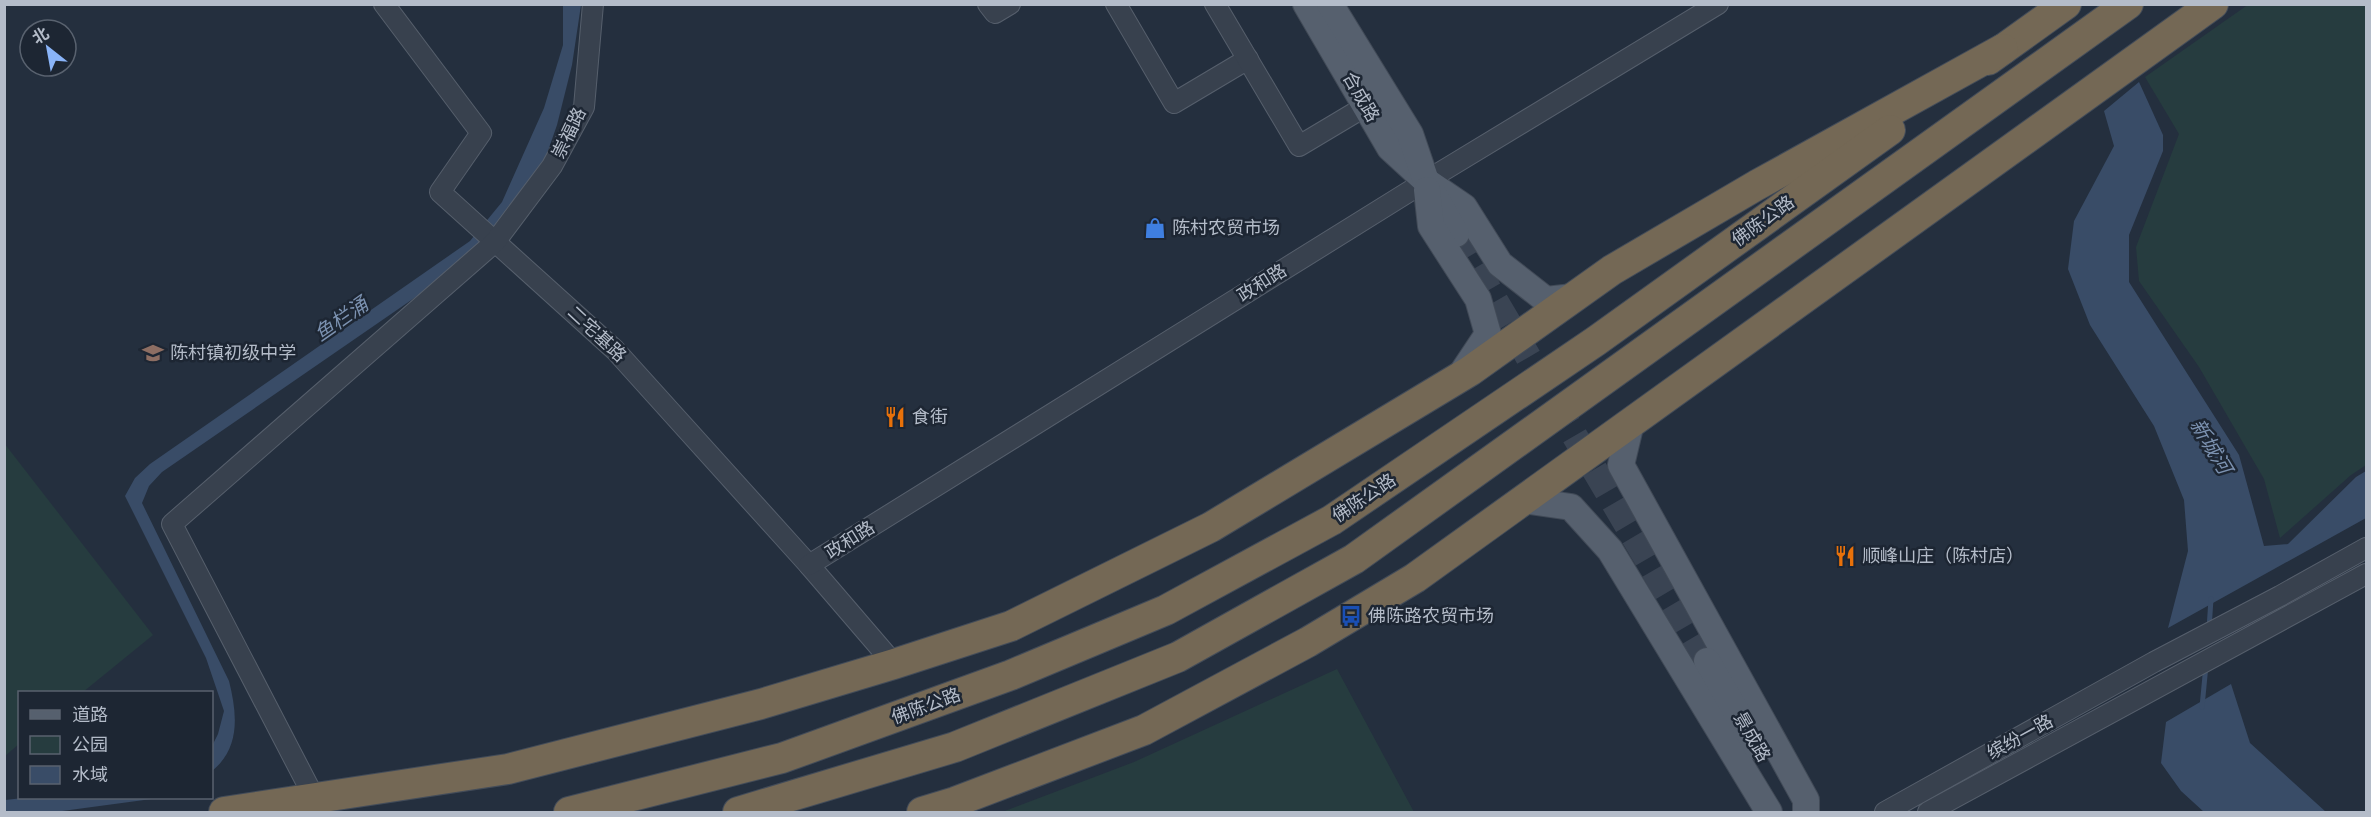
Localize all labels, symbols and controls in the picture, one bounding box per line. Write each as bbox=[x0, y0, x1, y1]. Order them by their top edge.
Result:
north arrow bbox=[18, 18, 78, 78]
text: 北 bbox=[29, 23, 52, 47]
street label: 合成路 bbox=[1339, 68, 1384, 125]
street label: 崇福路 bbox=[547, 104, 590, 162]
street label: 佛陈公路 bbox=[1727, 191, 1798, 250]
shop icon: 陈村农贸市场 bbox=[1143, 216, 1167, 240]
place label: 陈村农贸市场 bbox=[1172, 217, 1280, 238]
street label: 政和路 bbox=[1233, 259, 1290, 306]
water label: 鱼栏涌 bbox=[310, 291, 374, 345]
street label: 二宅基路 bbox=[564, 301, 631, 366]
school or university icon: 陈村镇初级中学 bbox=[141, 341, 165, 365]
place label: 陈村镇初级中学 bbox=[170, 342, 296, 363]
restaurant icon: 食街 bbox=[883, 405, 907, 429]
place label: 食街 bbox=[912, 406, 948, 427]
water label: 新城河 bbox=[2186, 414, 2239, 481]
street label: 佛陈公路 bbox=[1328, 469, 1399, 526]
street label: 政和路 bbox=[821, 516, 878, 563]
restaurant icon: 顺峰山庄（陈村店） bbox=[1833, 544, 1857, 568]
place label: 顺峰山庄（陈村店） bbox=[1862, 545, 2024, 566]
bus stop icon: 佛陈路农贸市场 bbox=[1339, 604, 1363, 628]
place label: 佛陈路农贸市场 bbox=[1368, 605, 1494, 626]
street label: 佛陈公路 bbox=[888, 683, 963, 728]
legend bbox=[18, 691, 213, 799]
text: 道路 bbox=[72, 704, 108, 725]
street label: 景成路 bbox=[1730, 708, 1775, 765]
street label: 缤纷一路 bbox=[1983, 710, 2056, 763]
text: 公园 bbox=[72, 734, 108, 755]
text: 水域 bbox=[72, 764, 108, 785]

